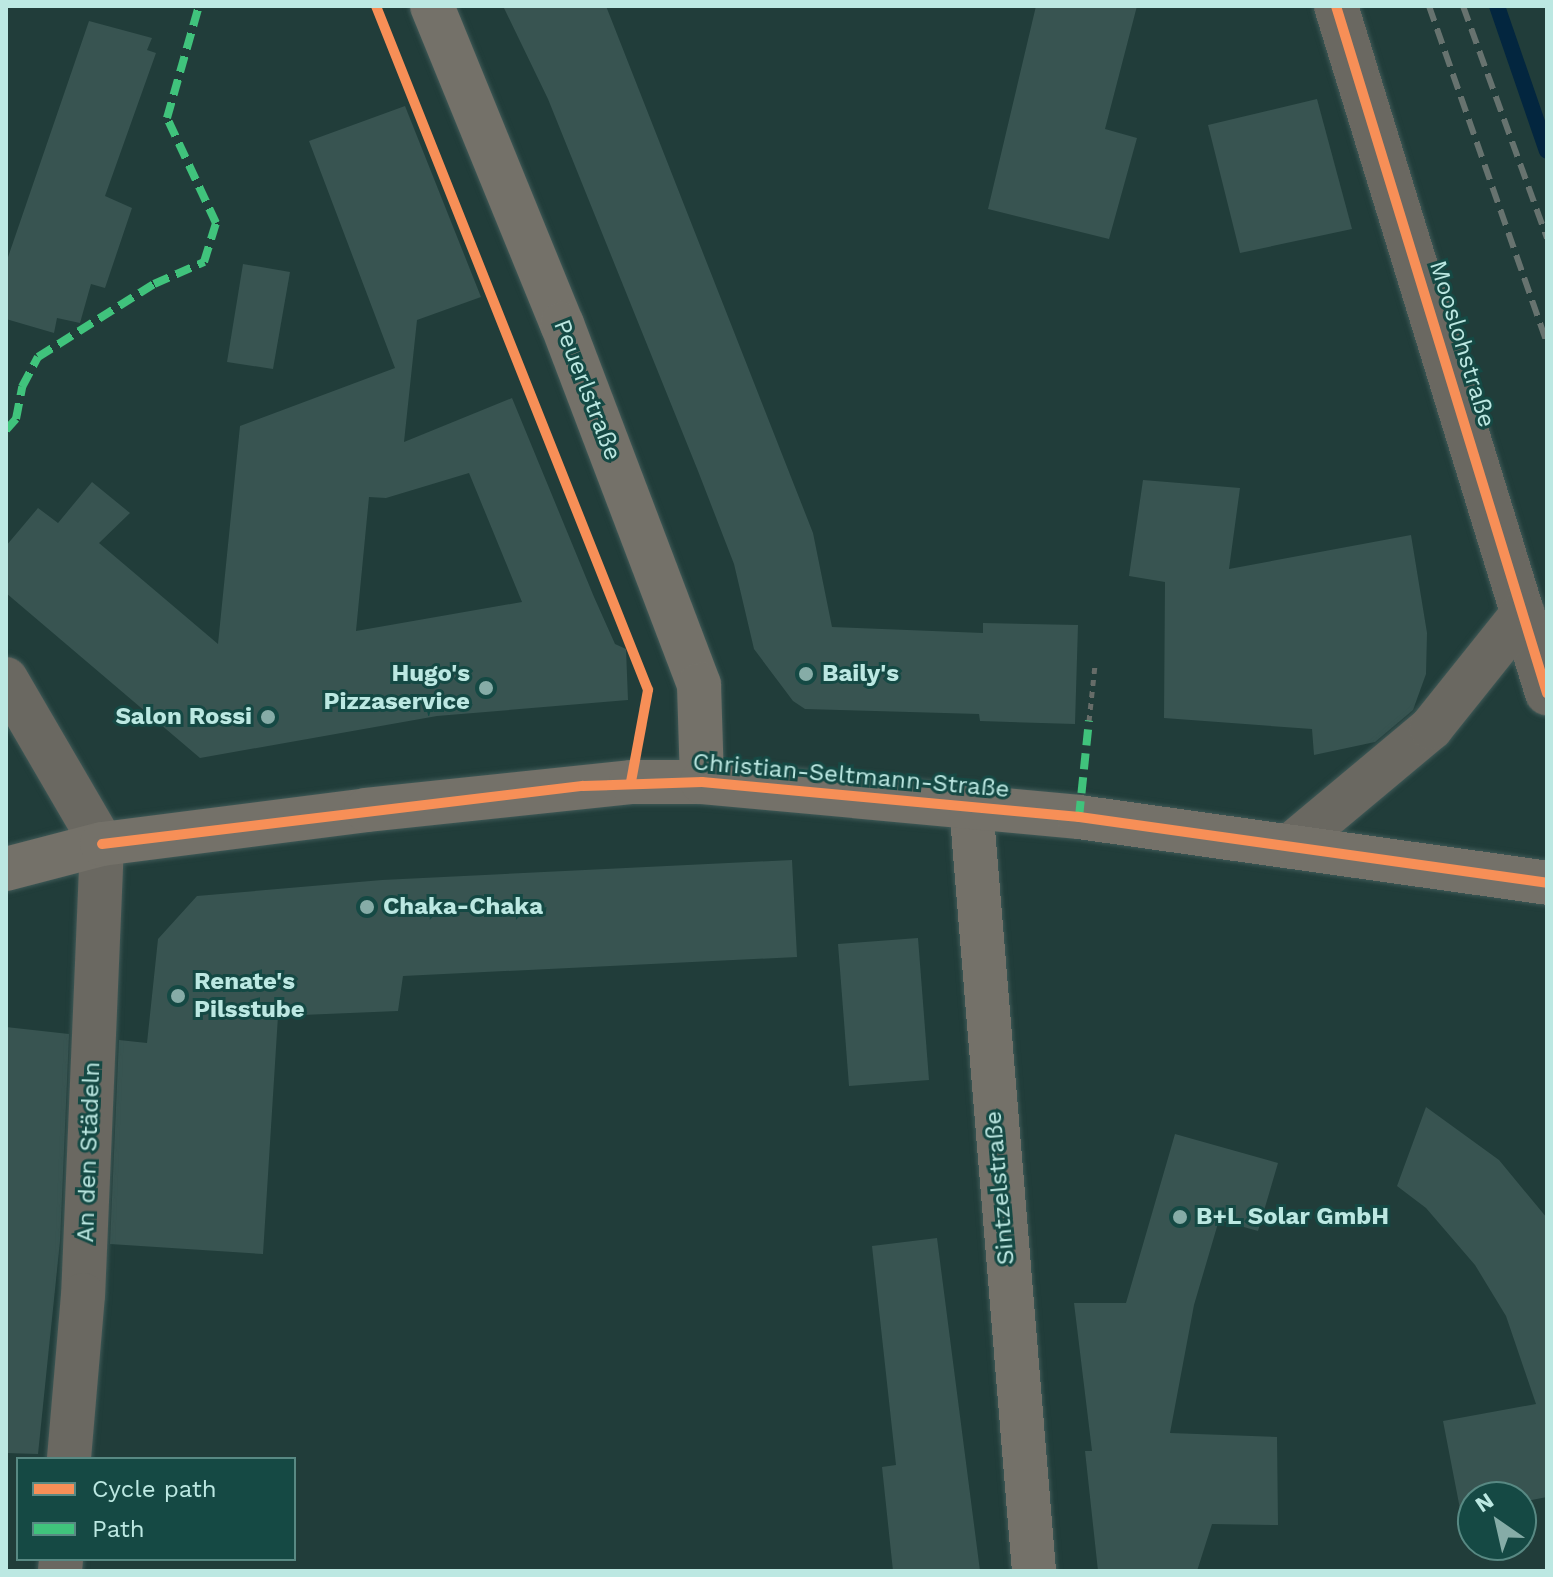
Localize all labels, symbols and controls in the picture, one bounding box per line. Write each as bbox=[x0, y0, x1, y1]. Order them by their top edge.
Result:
street label: Mooslohstraße bbox=[1423, 257, 1501, 431]
street label: Peuerlstraße bbox=[547, 316, 627, 464]
place label: Hugo's Pizzaservice bbox=[323, 660, 470, 716]
place label: Baily's bbox=[822, 660, 899, 688]
marker: Baily's bbox=[797, 665, 815, 683]
marker: Hugo's Pizzaservice bbox=[477, 679, 495, 697]
place label: Salon Rossi bbox=[115, 703, 252, 731]
marker: Salon Rossi bbox=[259, 708, 277, 726]
street label: Christian-Seltmann-Straße bbox=[691, 748, 1011, 804]
place label: Chaka-Chaka bbox=[383, 893, 543, 921]
marker: Chaka-Chaka bbox=[358, 898, 376, 916]
place label: Renate's Pilsstube bbox=[194, 968, 305, 1024]
marker: Renate's Pilsstube bbox=[169, 987, 187, 1005]
street label: An den Städeln bbox=[71, 1061, 107, 1243]
street label: Sintzelstraße bbox=[979, 1110, 1021, 1266]
place label: B+L Solar GmbH bbox=[1196, 1203, 1390, 1231]
marker: B+L Solar GmbH bbox=[1171, 1208, 1189, 1226]
legend bbox=[16, 1457, 296, 1561]
text: Cycle path bbox=[92, 1475, 217, 1503]
north arrow bbox=[1457, 1481, 1537, 1561]
text: N bbox=[1471, 1487, 1498, 1517]
text: Path bbox=[92, 1515, 145, 1543]

